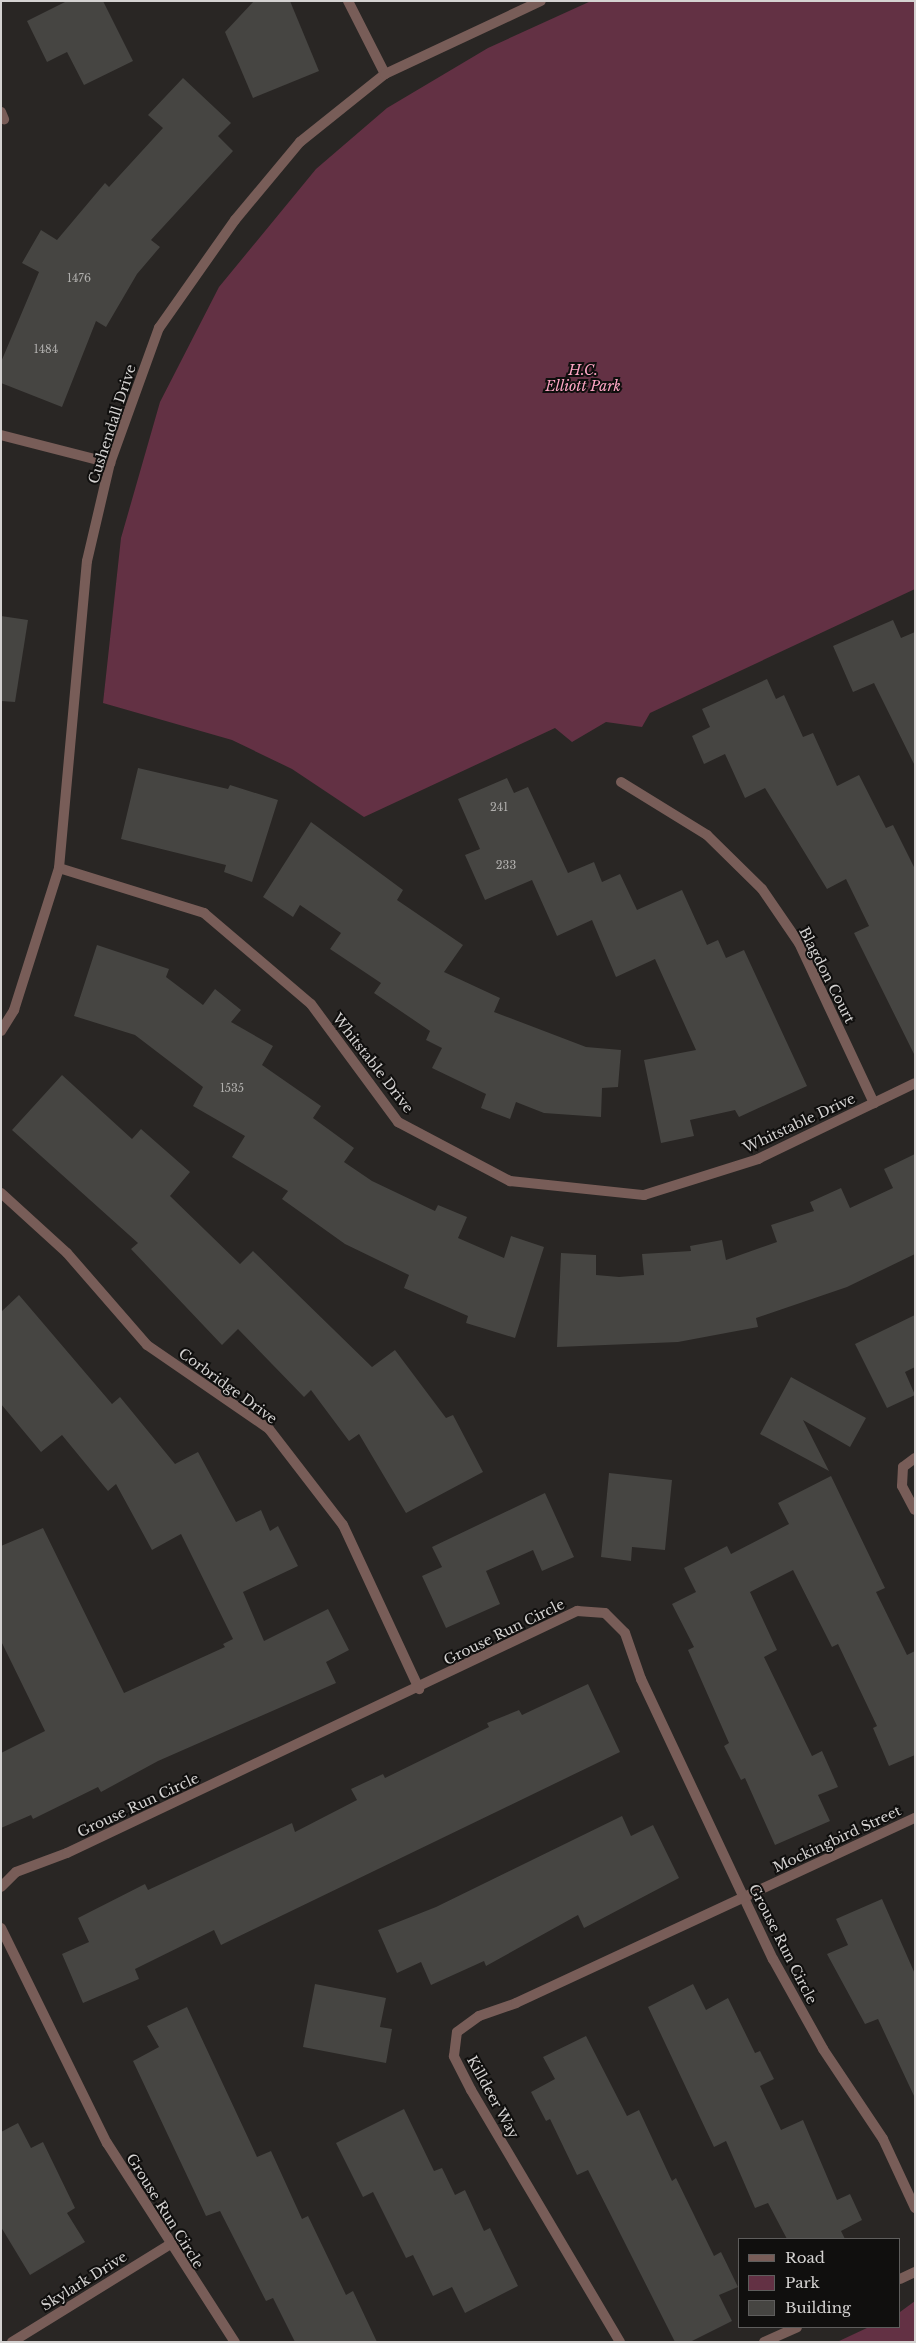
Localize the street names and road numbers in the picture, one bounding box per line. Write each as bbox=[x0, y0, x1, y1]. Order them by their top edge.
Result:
street label: Cushendall Drive bbox=[85, 362, 139, 486]
street label: Blagdon Court bbox=[796, 924, 858, 1026]
street label: Whitstable Drive bbox=[329, 1010, 417, 1116]
street label: Whitstable Drive bbox=[740, 1090, 858, 1156]
street label: Corbridge Drive bbox=[176, 1345, 280, 1427]
street label: Grouse Run Circle bbox=[441, 1595, 567, 1669]
street label: Grouse Run Circle bbox=[74, 1769, 202, 1841]
street label: Mockingbird Street bbox=[770, 1802, 904, 1876]
street label: Grouse Run Circle bbox=[745, 1881, 821, 2007]
street label: Killdeer Way bbox=[463, 2052, 523, 2142]
street label: Grouse Run Circle bbox=[123, 2150, 207, 2272]
street label: Skylark Drive bbox=[38, 2248, 130, 2314]

